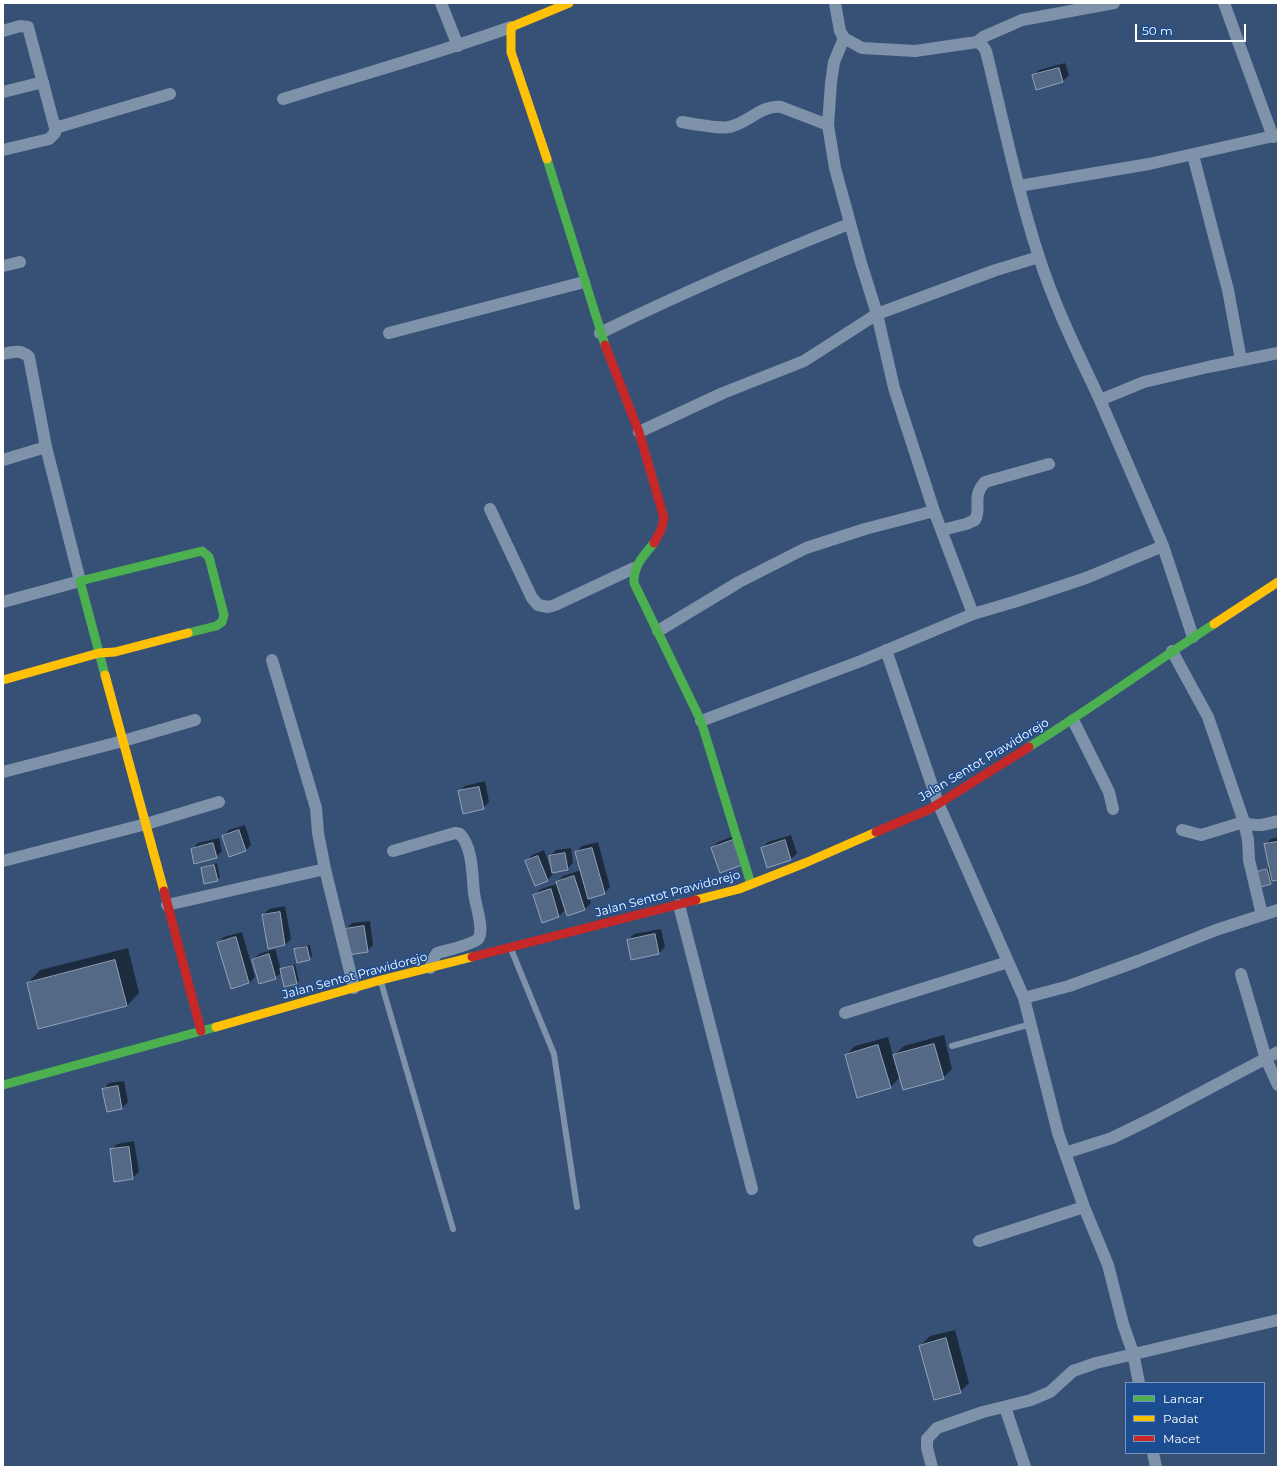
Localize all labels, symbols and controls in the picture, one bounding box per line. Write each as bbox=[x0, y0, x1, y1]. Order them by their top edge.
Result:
scale bar bbox=[1137, 16, 1248, 42]
text: 50 m bbox=[1142, 23, 1173, 38]
street label: Jalan Sentot Prawidorejo bbox=[916, 715, 1052, 805]
street label: Jalan Sentot Prawidorejo bbox=[594, 868, 742, 920]
street label: Jalan Sentot Prawidorejo bbox=[281, 950, 429, 1002]
legend bbox=[1125, 1382, 1265, 1454]
text: Lancar bbox=[1163, 1391, 1204, 1406]
text: Padat bbox=[1163, 1411, 1199, 1426]
text: Macet bbox=[1163, 1431, 1200, 1446]

